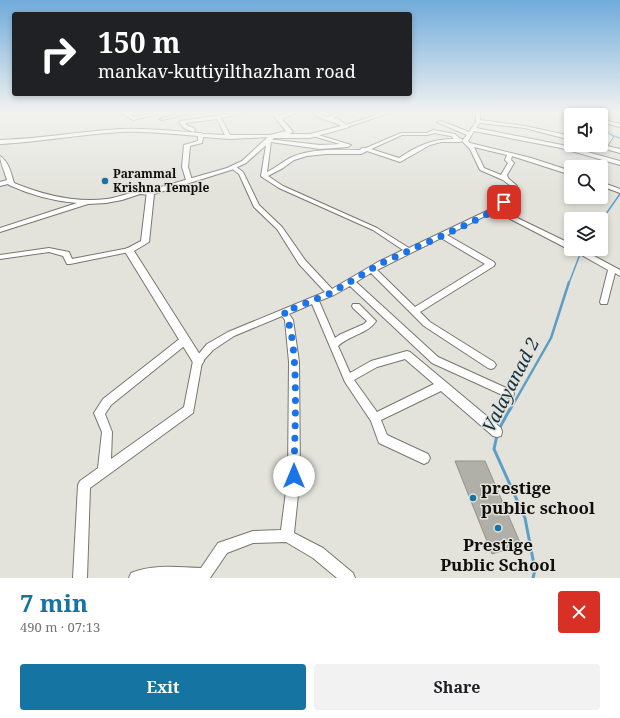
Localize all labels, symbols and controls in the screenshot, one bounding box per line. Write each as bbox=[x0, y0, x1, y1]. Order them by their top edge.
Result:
text: 150 m bbox=[98, 23, 180, 61]
icon: right bbox=[32, 28, 84, 80]
text: mankav-kuttiyilthazham road bbox=[98, 59, 356, 83]
map controls bbox=[564, 108, 608, 256]
button: sound bbox=[564, 108, 608, 152]
button: search bbox=[564, 160, 608, 204]
place label: Parammal Krishna Temple bbox=[113, 165, 209, 196]
marker: Parammal Krishna Temple bbox=[100, 176, 110, 186]
pin bbox=[487, 185, 521, 219]
icon: arrive bbox=[493, 191, 515, 213]
button: layers bbox=[564, 212, 608, 256]
water label: Valayanad 2 bbox=[476, 333, 544, 436]
position arrow bbox=[273, 455, 315, 497]
place label: prestige public school bbox=[481, 476, 595, 519]
marker: prestige public school bbox=[468, 493, 478, 503]
marker: Prestige Public School bbox=[493, 523, 503, 533]
place label: Prestige Public School bbox=[440, 533, 556, 576]
text: 7 min bbox=[20, 586, 88, 619]
button: close bbox=[558, 591, 600, 633]
text: 490 m · 07:13 bbox=[20, 618, 100, 636]
button: Exit bbox=[20, 664, 306, 710]
button: Share bbox=[314, 664, 600, 710]

